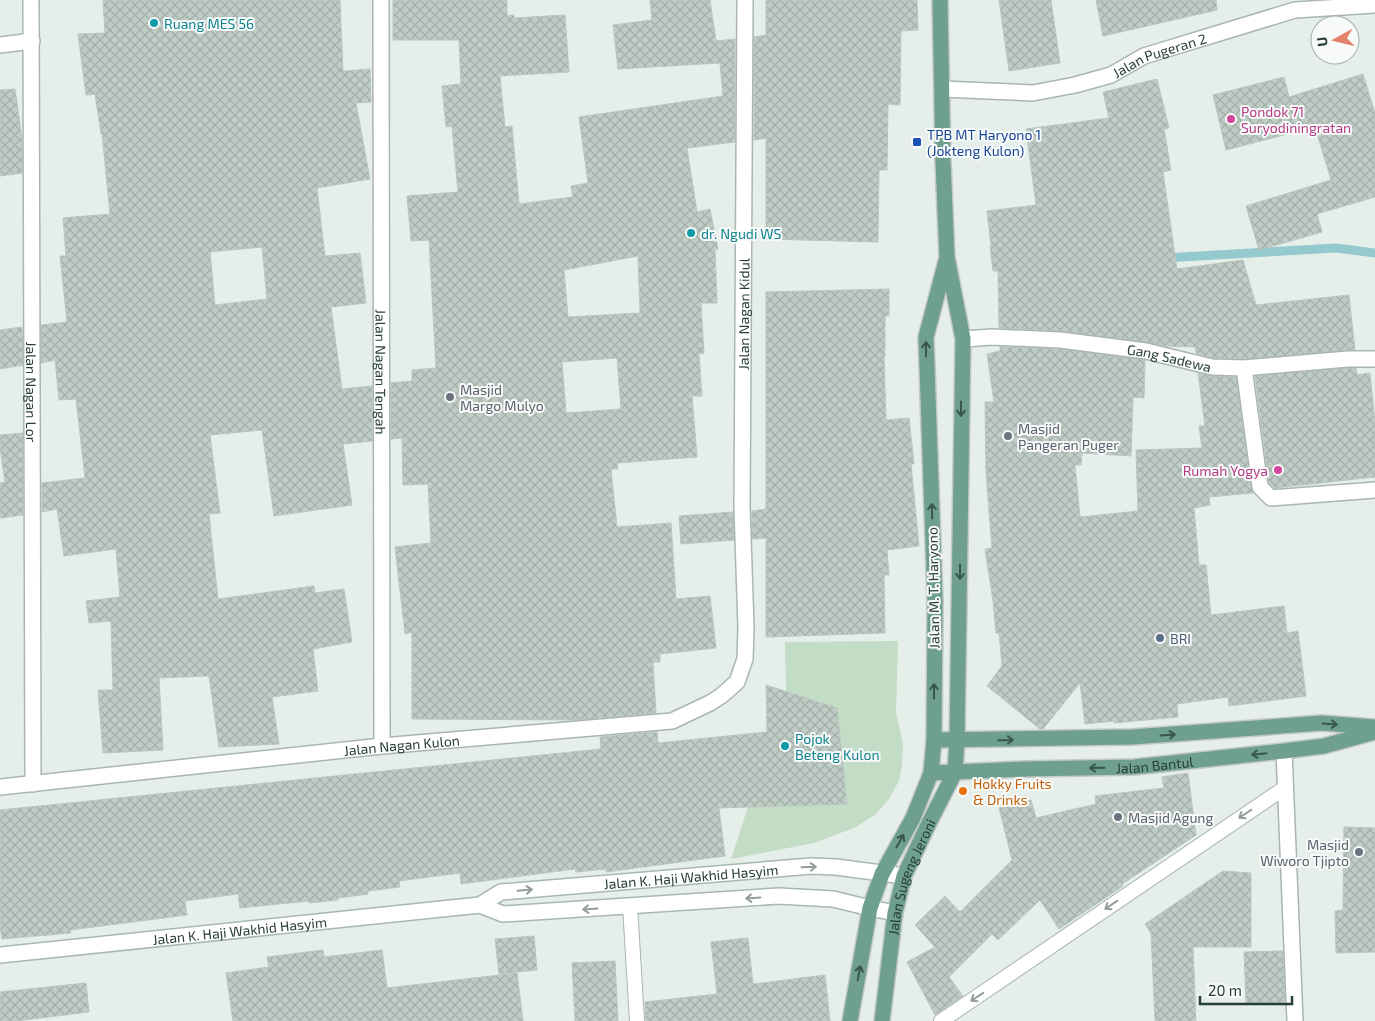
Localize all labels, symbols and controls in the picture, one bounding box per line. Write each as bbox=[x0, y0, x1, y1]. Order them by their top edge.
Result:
place label: Ruang MES 56 bbox=[164, 15, 254, 32]
north arrow bbox=[1310, 15, 1360, 65]
marker: Ruang MES 56 bbox=[148, 17, 160, 29]
street label: Jalan Pugeran 2 bbox=[1109, 29, 1208, 81]
text: U bbox=[1313, 36, 1331, 48]
place label: Pondok 71 Suryodiningratan bbox=[1241, 103, 1351, 136]
marker: Pondok 71 Suryodiningratan bbox=[1225, 113, 1237, 125]
place label: TPB MT Haryono 1 (Jokteng Kulon) bbox=[927, 126, 1041, 159]
marker: TPB MT Haryono 1 (Jokteng Kulon) bbox=[911, 136, 923, 148]
place label: dr. Ngudi WS bbox=[701, 225, 782, 242]
marker: dr. Ngudi WS bbox=[685, 227, 697, 239]
street label: Jalan Nagan Kidul bbox=[734, 257, 752, 370]
street label: Jalan Nagan Tengah bbox=[373, 309, 390, 435]
street label: Gang Sadewa bbox=[1126, 340, 1213, 375]
one-way arrow bbox=[921, 341, 931, 358]
street label: Jalan Nagan Lor bbox=[23, 342, 41, 443]
place label: Masjid Margo Mulyo bbox=[460, 381, 544, 414]
marker: Masjid Margo Mulyo bbox=[444, 391, 456, 403]
one-way arrow bbox=[956, 400, 966, 417]
place label: Masjid Pangeran Puger bbox=[1018, 420, 1119, 453]
marker: Masjid Pangeran Puger bbox=[1002, 430, 1014, 442]
place label: Rumah Yogya bbox=[1183, 462, 1268, 479]
marker: Rumah Yogya bbox=[1272, 464, 1284, 476]
one-way arrow bbox=[927, 504, 937, 520]
street label: Jalan M. T. Haryono bbox=[923, 527, 943, 649]
one-way arrow bbox=[955, 563, 965, 579]
place label: BRI bbox=[1170, 630, 1191, 647]
marker: BRI bbox=[1154, 632, 1166, 644]
one-way arrow bbox=[929, 683, 939, 700]
one-way arrow bbox=[1322, 719, 1338, 728]
place label: Pojok Beteng Kulon bbox=[795, 730, 880, 763]
one-way arrow bbox=[1160, 730, 1176, 739]
street label: Jalan Nagan Kulon bbox=[343, 731, 460, 759]
one-way arrow bbox=[998, 735, 1014, 745]
marker: Pojok Beteng Kulon bbox=[779, 740, 791, 752]
one-way arrow bbox=[1251, 749, 1267, 759]
street label: Jalan Bantul bbox=[1116, 752, 1195, 776]
one-way arrow bbox=[1089, 763, 1106, 773]
place label: Hokky Fruits & Drinks bbox=[973, 775, 1052, 808]
marker: Hokky Fruits & Drinks bbox=[957, 785, 969, 797]
place label: Masjid Agung bbox=[1128, 809, 1213, 826]
one-way arrow bbox=[1239, 809, 1253, 819]
marker: Masjid Agung bbox=[1112, 811, 1124, 823]
street label: Jalan Sugeng Jeroni bbox=[884, 816, 938, 936]
one-way arrow bbox=[896, 834, 905, 849]
place label: Masjid Wiworo Tjipto bbox=[1260, 836, 1349, 869]
marker: Masjid Wiworo Tjipto bbox=[1353, 846, 1365, 858]
street label: Jalan K. Haji Wakhid Hasyim bbox=[603, 860, 779, 892]
one-way arrow bbox=[801, 862, 817, 871]
one-way arrow bbox=[517, 885, 533, 895]
one-way arrow bbox=[745, 893, 761, 903]
one-way arrow bbox=[1104, 900, 1118, 911]
one-way arrow bbox=[583, 904, 599, 913]
street label: Jalan K. Haji Wakhid Hasyim bbox=[152, 913, 328, 948]
one-way arrow bbox=[854, 965, 864, 981]
scale bar bbox=[1200, 974, 1292, 1006]
text: 20 m bbox=[1208, 981, 1242, 999]
one-way arrow bbox=[970, 992, 984, 1002]

